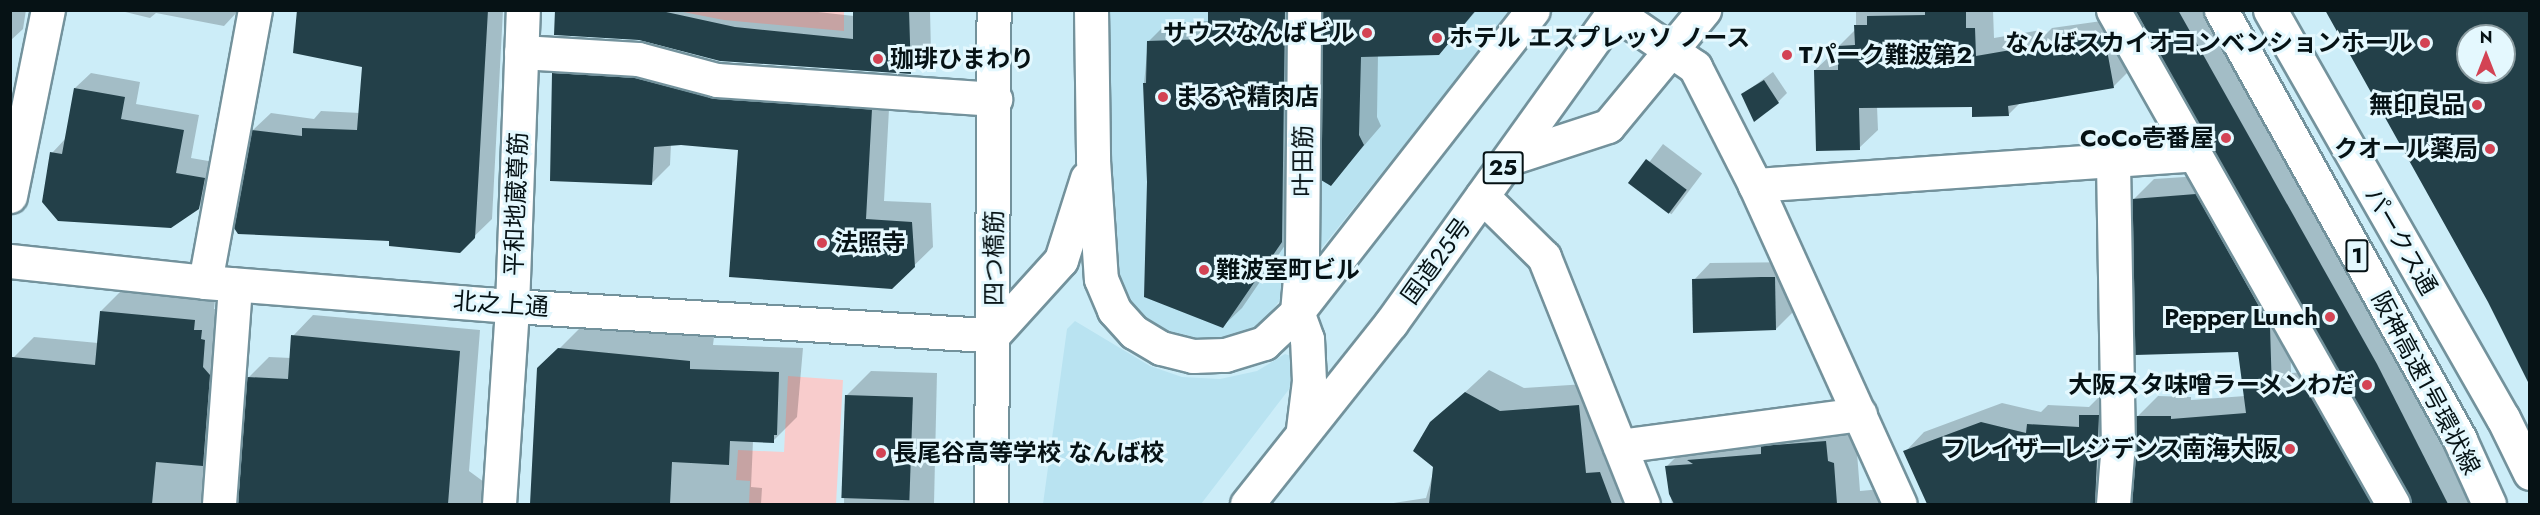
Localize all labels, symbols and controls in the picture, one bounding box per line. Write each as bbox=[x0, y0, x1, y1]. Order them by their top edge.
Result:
place label: サウスなんばビル bbox=[1163, 19, 1355, 47]
place label: ホテル エスプレッソ ノース bbox=[1449, 24, 1751, 52]
north arrow bbox=[2456, 24, 2516, 84]
marker: サウスなんばビル bbox=[1360, 26, 1374, 40]
text: N bbox=[2480, 26, 2492, 49]
place label: なんばスカイオコンベンションホール bbox=[2005, 29, 2413, 57]
marker: ホテル エスプレッソ ノース bbox=[1430, 31, 1444, 45]
marker: なんばスカイオコンベンションホール bbox=[2418, 36, 2432, 50]
place label: Tパーク難波第2 bbox=[1799, 41, 1972, 69]
place label: 珈琲ひまわり bbox=[890, 45, 1034, 73]
marker: Tパーク難波第2 bbox=[1780, 48, 1794, 62]
marker: 珈琲ひまわり bbox=[871, 52, 885, 66]
place label: まるや精肉店 bbox=[1175, 83, 1319, 111]
marker: まるや精肉店 bbox=[1156, 90, 1170, 104]
place label: 無印良品 bbox=[2369, 91, 2465, 119]
marker: 無印良品 bbox=[2470, 98, 2484, 112]
place label: CoCo壱番屋 bbox=[2080, 124, 2214, 152]
street label: 叶田筋 bbox=[1289, 125, 1317, 197]
marker: CoCo壱番屋 bbox=[2219, 131, 2233, 145]
street label: 平和地蔵尊筋 bbox=[499, 132, 533, 276]
place label: クオール薬局 bbox=[2334, 135, 2478, 163]
marker: クオール薬局 bbox=[2483, 142, 2497, 156]
road number: 25 bbox=[1482, 149, 1524, 187]
street label: パークス通 bbox=[2359, 182, 2443, 300]
street label: 四つ橋筋 bbox=[980, 210, 1008, 306]
street label: 国道25号 bbox=[1395, 212, 1477, 310]
place label: 法照寺 bbox=[834, 229, 906, 257]
marker: 法照寺 bbox=[815, 236, 829, 250]
road number: 1 bbox=[2345, 237, 2369, 275]
place label: 難波室町ビル bbox=[1216, 256, 1360, 284]
marker: 難波室町ビル bbox=[1197, 263, 1211, 277]
street label: 北之上通 bbox=[452, 286, 550, 322]
street label: 阪神高速1号環状線 bbox=[2366, 287, 2486, 479]
place label: Pepper Lunch bbox=[2164, 303, 2318, 331]
marker: Pepper Lunch bbox=[2323, 310, 2337, 324]
place label: 大阪スタ味噌ラーメンわだ bbox=[2067, 371, 2355, 399]
marker: 大阪スタ味噌ラーメンわだ bbox=[2360, 378, 2374, 392]
place label: フレイザーレジデンス南海大阪 bbox=[1942, 435, 2278, 463]
place label: 長尾谷高等学校 なんば校 bbox=[893, 439, 1164, 467]
marker: フレイザーレジデンス南海大阪 bbox=[2283, 442, 2297, 456]
marker: 長尾谷高等学校 なんば校 bbox=[874, 446, 888, 460]

